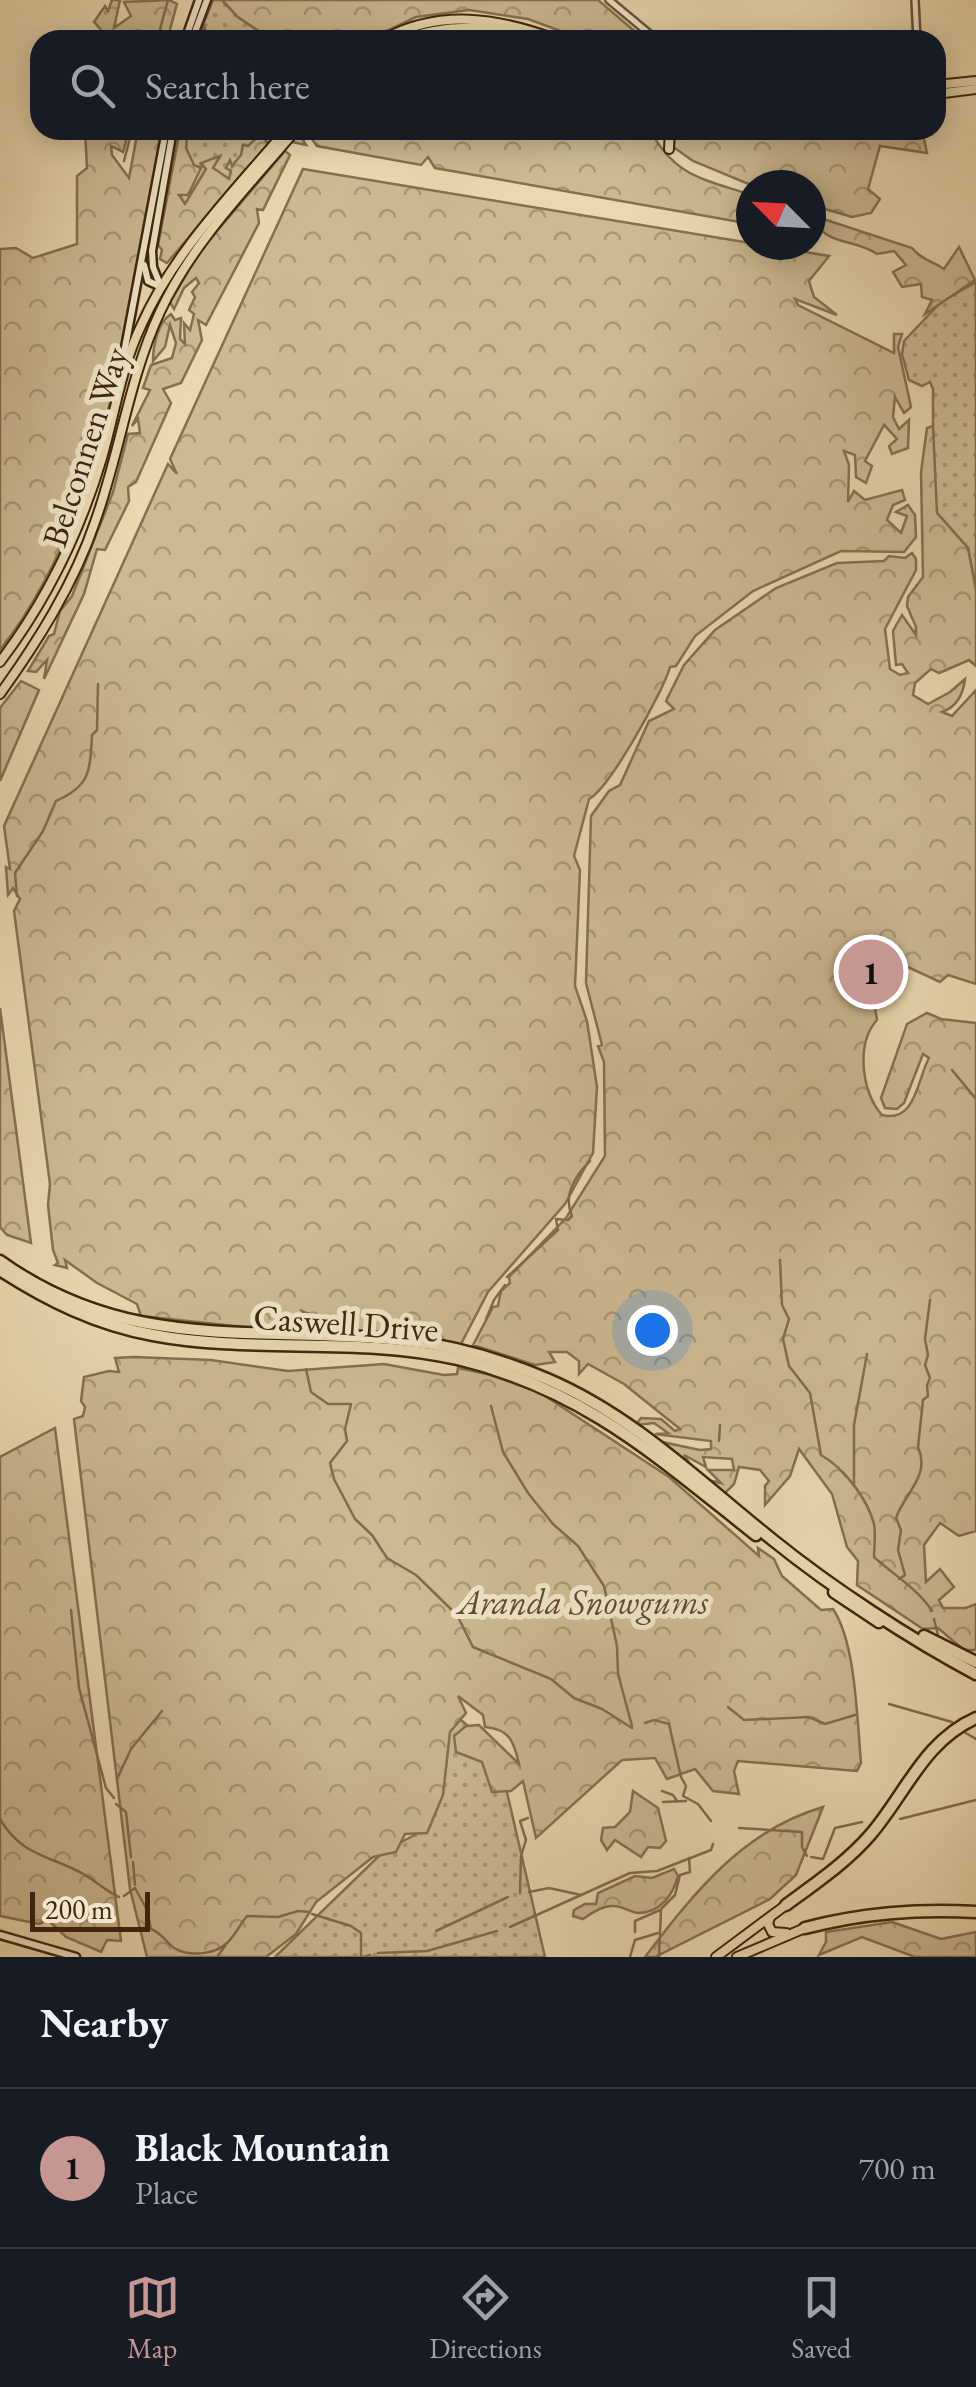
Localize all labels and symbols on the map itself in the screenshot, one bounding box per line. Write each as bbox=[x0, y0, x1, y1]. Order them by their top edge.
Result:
north arrow bbox=[736, 170, 826, 260]
street label: Belconnen Way bbox=[31, 341, 138, 552]
pin: 1 bbox=[838, 934, 904, 1010]
street label: Caswell Drive bbox=[252, 1294, 440, 1351]
your location bbox=[627, 1305, 678, 1356]
park label: Aranda Snowgums bbox=[455, 1579, 709, 1625]
scale bar bbox=[30, 1887, 150, 1932]

